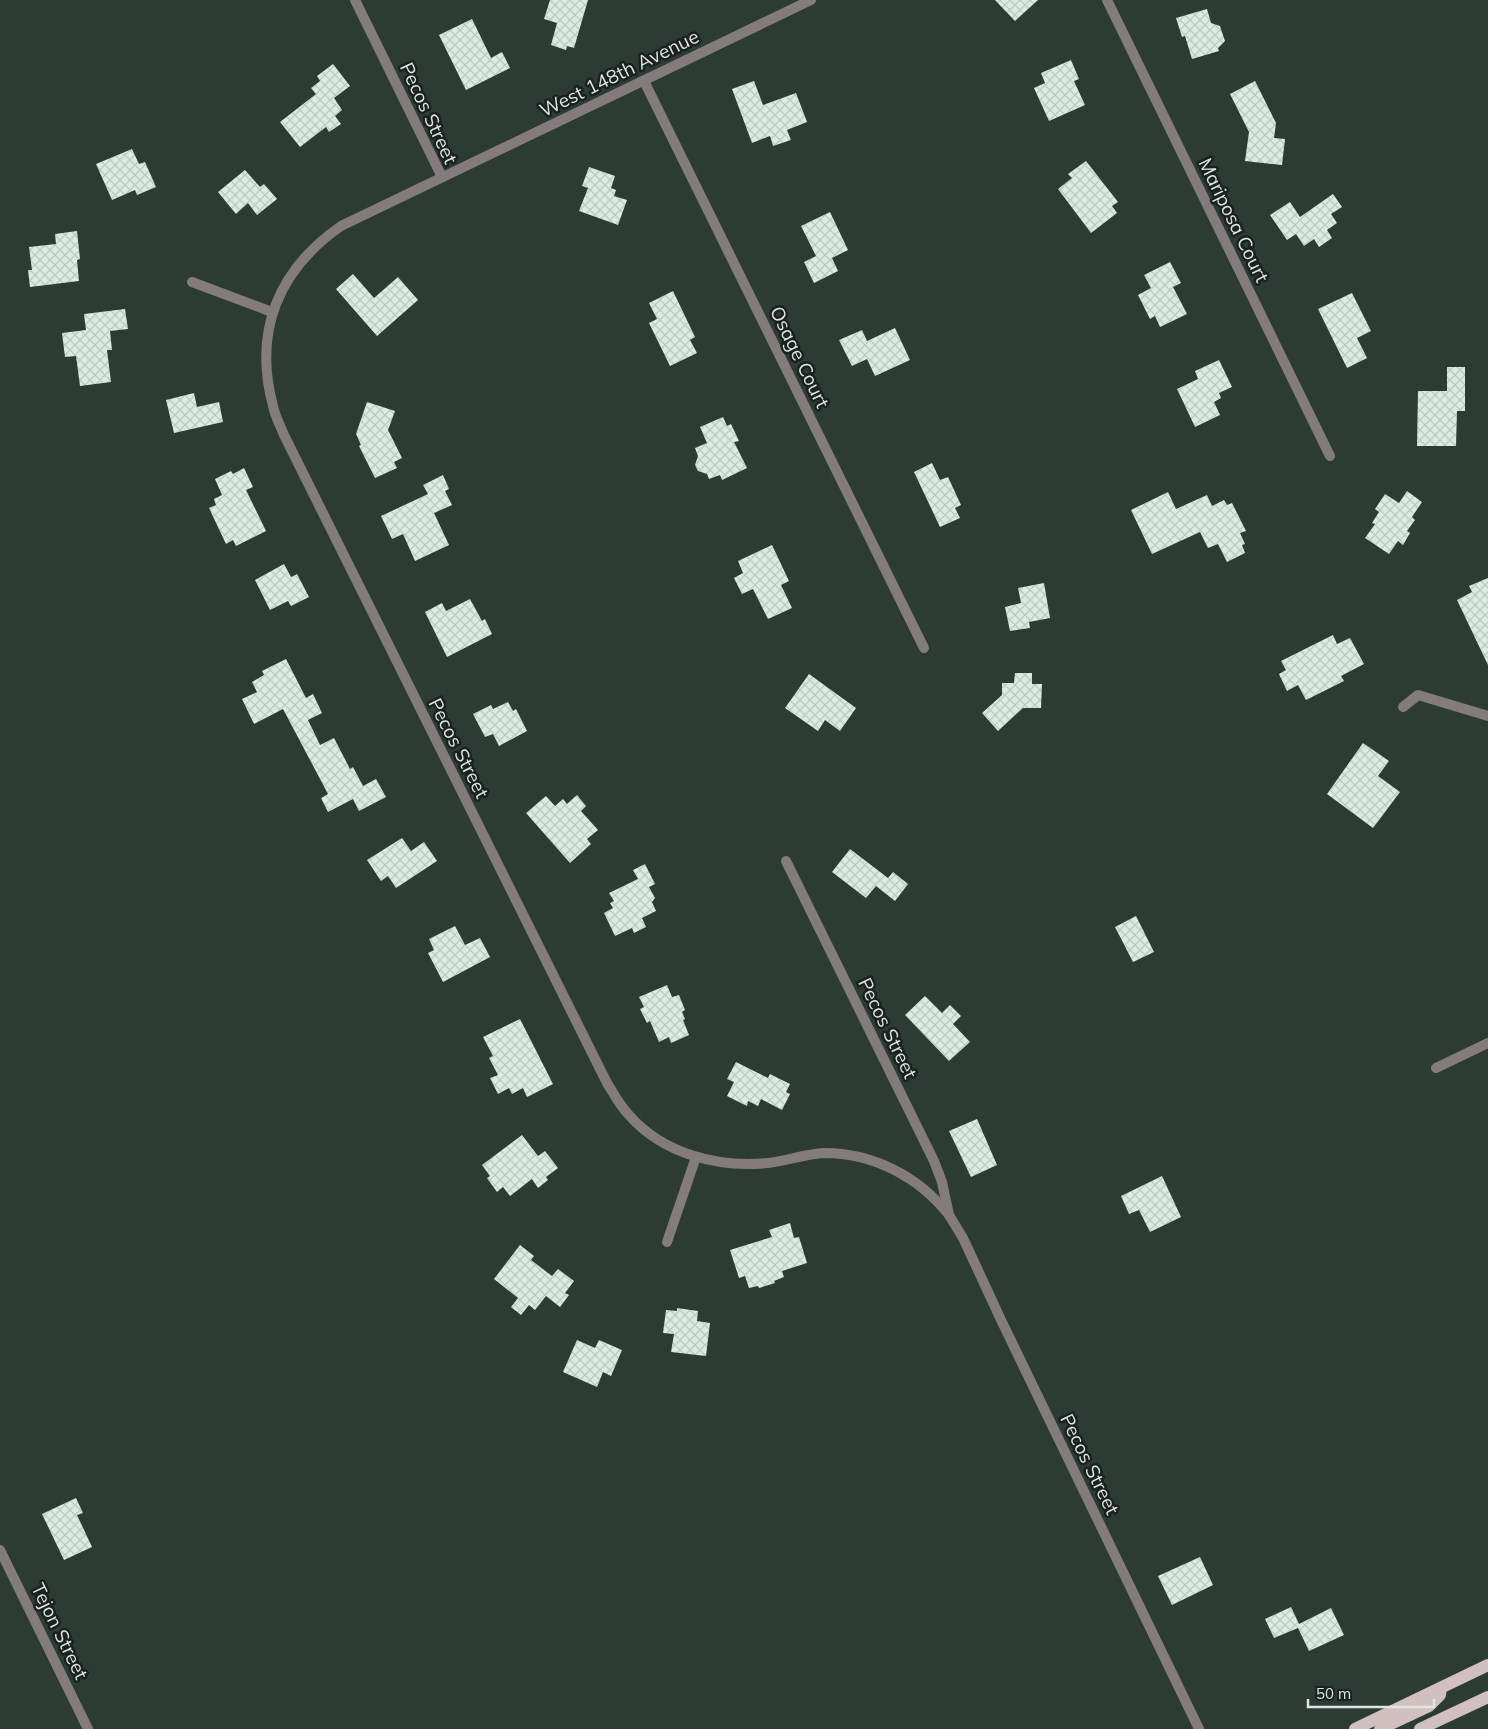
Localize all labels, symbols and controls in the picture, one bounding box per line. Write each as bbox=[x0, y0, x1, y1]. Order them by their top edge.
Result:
street label: West 148th Avenue bbox=[535, 24, 703, 122]
street label: Pecos Street bbox=[395, 58, 463, 168]
street label: Mariposa Court bbox=[1194, 154, 1275, 286]
street label: Osage Court bbox=[765, 302, 835, 412]
street label: Pecos Street bbox=[424, 694, 495, 802]
street label: Pecos Street bbox=[853, 974, 923, 1083]
street label: Pecos Street bbox=[1055, 1410, 1125, 1519]
street label: Tejon Street bbox=[26, 1579, 94, 1683]
scale bar bbox=[1308, 1676, 1434, 1708]
text: 50 m bbox=[1316, 1684, 1351, 1703]

